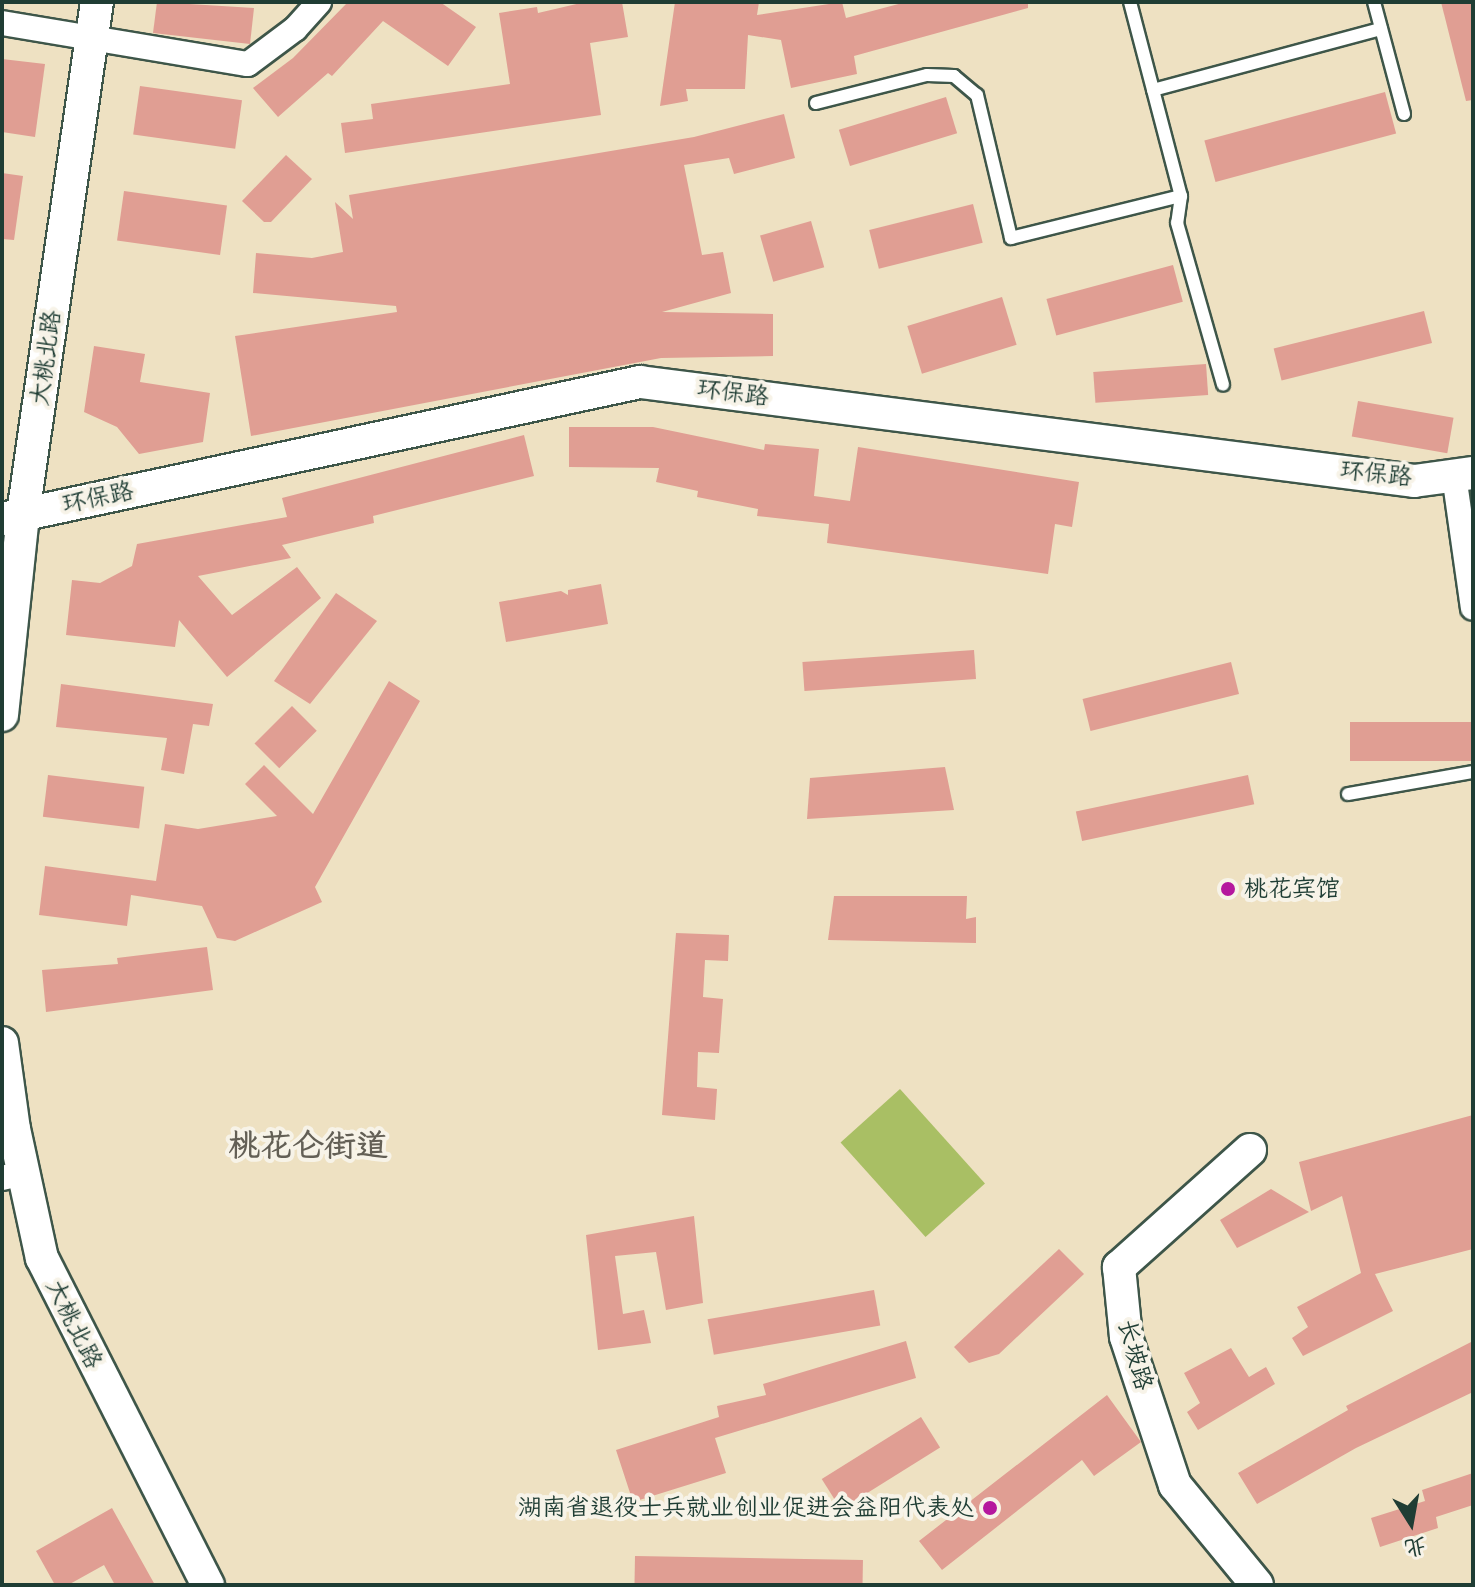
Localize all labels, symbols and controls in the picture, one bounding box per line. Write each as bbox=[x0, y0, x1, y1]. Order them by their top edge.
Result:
street label: 大桃北路 bbox=[25, 308, 67, 408]
street label: 环保路 bbox=[696, 374, 770, 412]
street label: 环保路 bbox=[1339, 456, 1413, 492]
street label: 环保路 bbox=[60, 476, 136, 520]
place label: 桃花宾馆 bbox=[1244, 875, 1340, 903]
marker: 桃花宾馆 bbox=[1219, 880, 1237, 898]
district label: 桃花仑街道 bbox=[228, 1127, 388, 1165]
street label: 大桃北路 bbox=[40, 1275, 108, 1373]
street label: 长坡路 bbox=[1112, 1316, 1158, 1394]
north arrow bbox=[1371, 1483, 1451, 1563]
place label: 湖南省退役士兵就业创业促进会益阳代表处 bbox=[518, 1494, 974, 1522]
marker: 湖南省退役士兵就业创业促进会益阳代表处 bbox=[981, 1499, 999, 1517]
text: 北 bbox=[1402, 1531, 1429, 1562]

